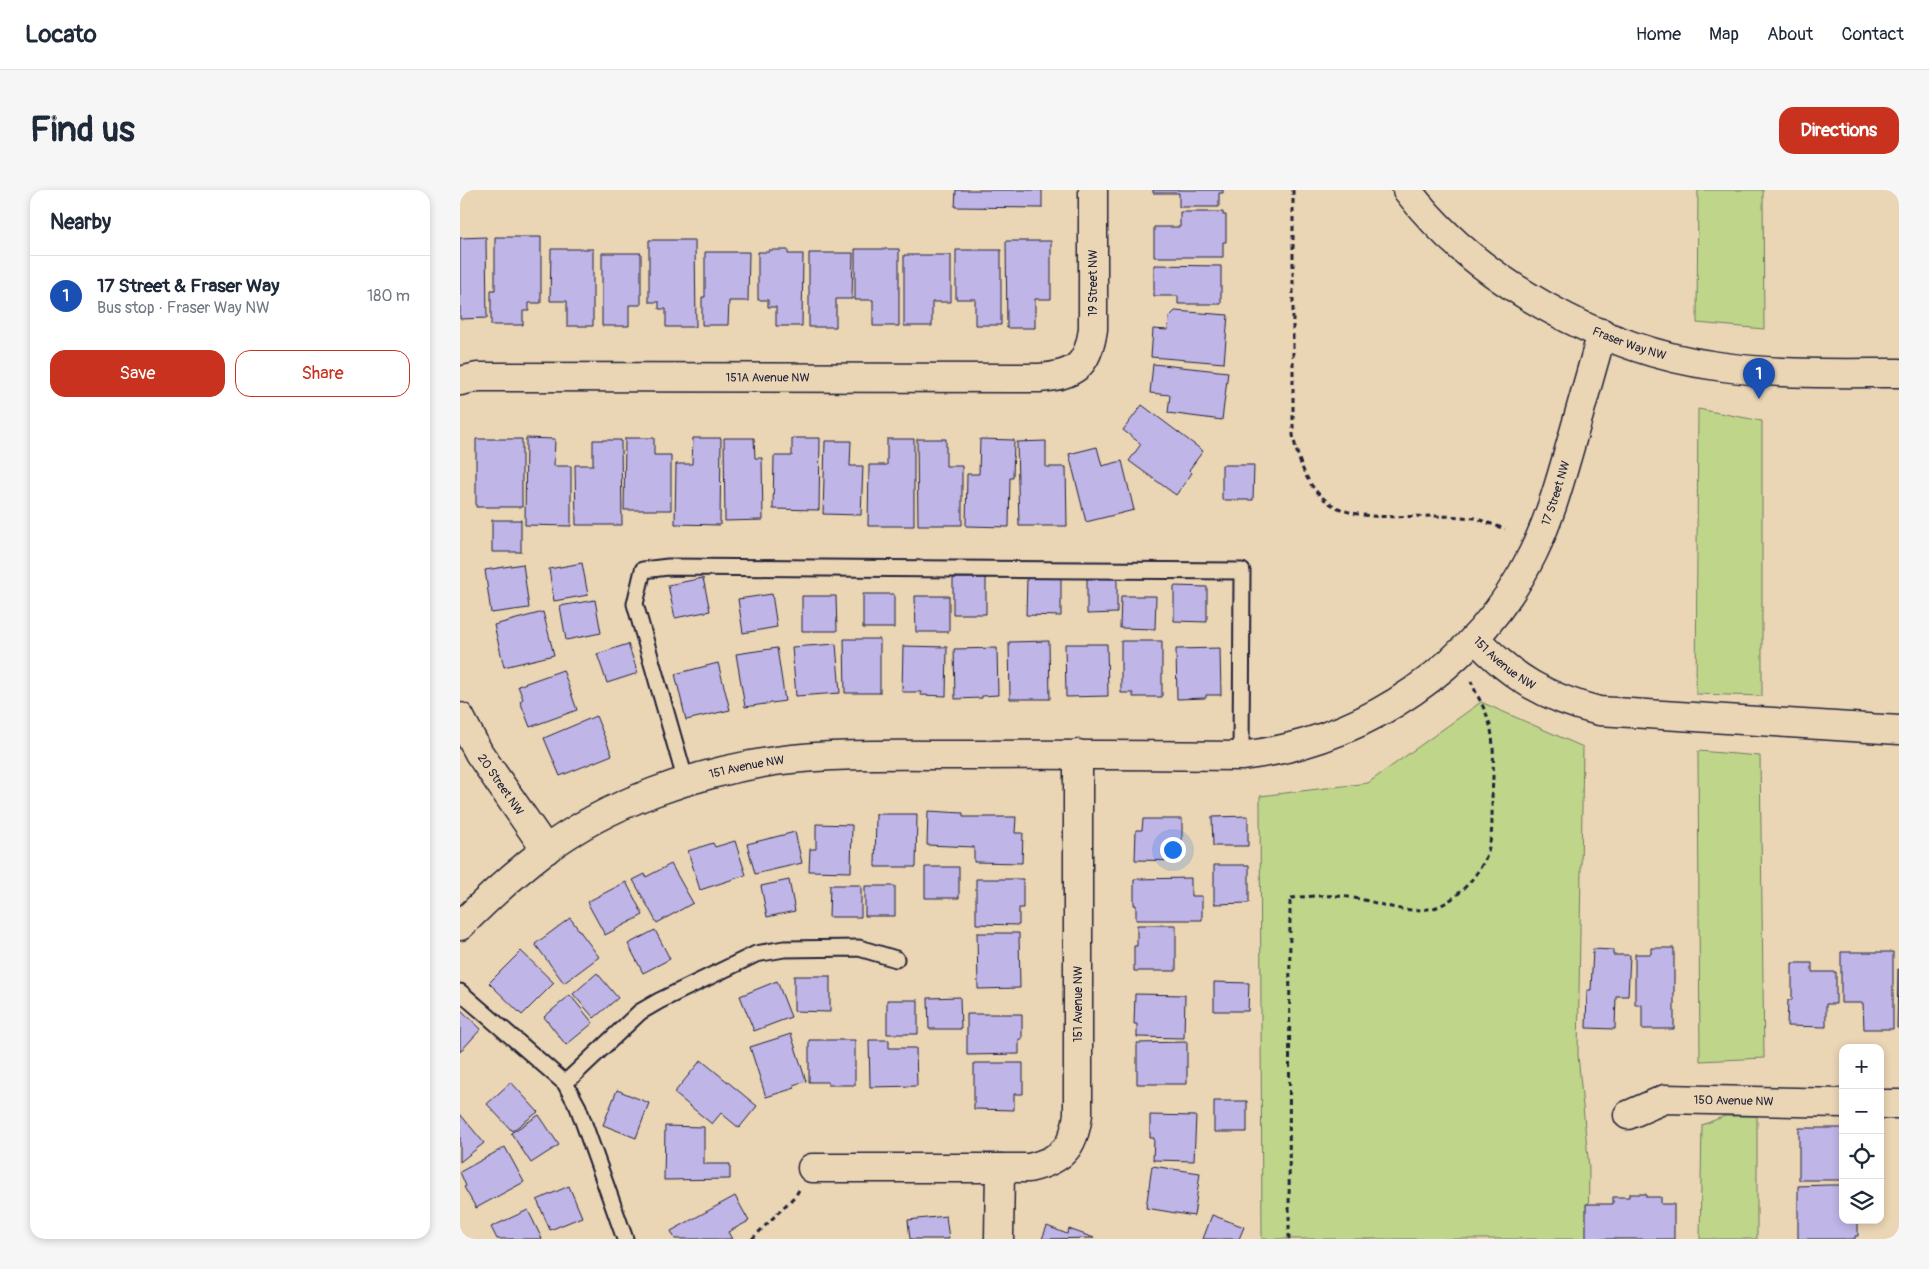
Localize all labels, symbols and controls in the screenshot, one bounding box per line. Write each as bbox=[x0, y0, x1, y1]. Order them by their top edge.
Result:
text: Locato bbox=[25, 20, 97, 49]
text: Home bbox=[1636, 23, 1681, 46]
text: Map bbox=[1709, 23, 1739, 46]
text: About bbox=[1767, 23, 1813, 46]
text: Contact bbox=[1841, 23, 1904, 46]
button: Directions bbox=[1779, 107, 1899, 154]
text: Find us bbox=[30, 108, 135, 152]
text: Nearby bbox=[50, 209, 111, 236]
street label: 19 Street NW bbox=[1086, 250, 1101, 317]
text: 17 Street & Fraser Way bbox=[97, 274, 279, 298]
text: 1 bbox=[63, 286, 69, 306]
text: 180 m bbox=[367, 286, 410, 306]
text: Bus stop · Fraser Way NW bbox=[97, 298, 270, 318]
street label: Fraser Way NW bbox=[1590, 323, 1668, 363]
button: Save bbox=[50, 350, 225, 397]
button: Share bbox=[235, 350, 410, 397]
pin: 1 bbox=[1743, 358, 1775, 399]
street label: 151A Avenue NW bbox=[725, 370, 810, 385]
street label: 17 Street NW bbox=[1538, 459, 1573, 528]
street label: 151 Avenue NW bbox=[1470, 633, 1538, 693]
street label: 20 Street NW bbox=[474, 751, 527, 818]
street label: 151 Avenue NW bbox=[707, 752, 785, 782]
your location bbox=[1160, 837, 1186, 863]
street label: 151 Avenue NW bbox=[1071, 966, 1086, 1042]
map controls bbox=[1839, 1044, 1884, 1224]
button: + bbox=[1839, 1044, 1884, 1089]
button: − bbox=[1839, 1089, 1884, 1134]
street label: 150 Avenue NW bbox=[1694, 1092, 1774, 1109]
button: locate bbox=[1839, 1134, 1884, 1179]
button: layers bbox=[1839, 1179, 1884, 1224]

